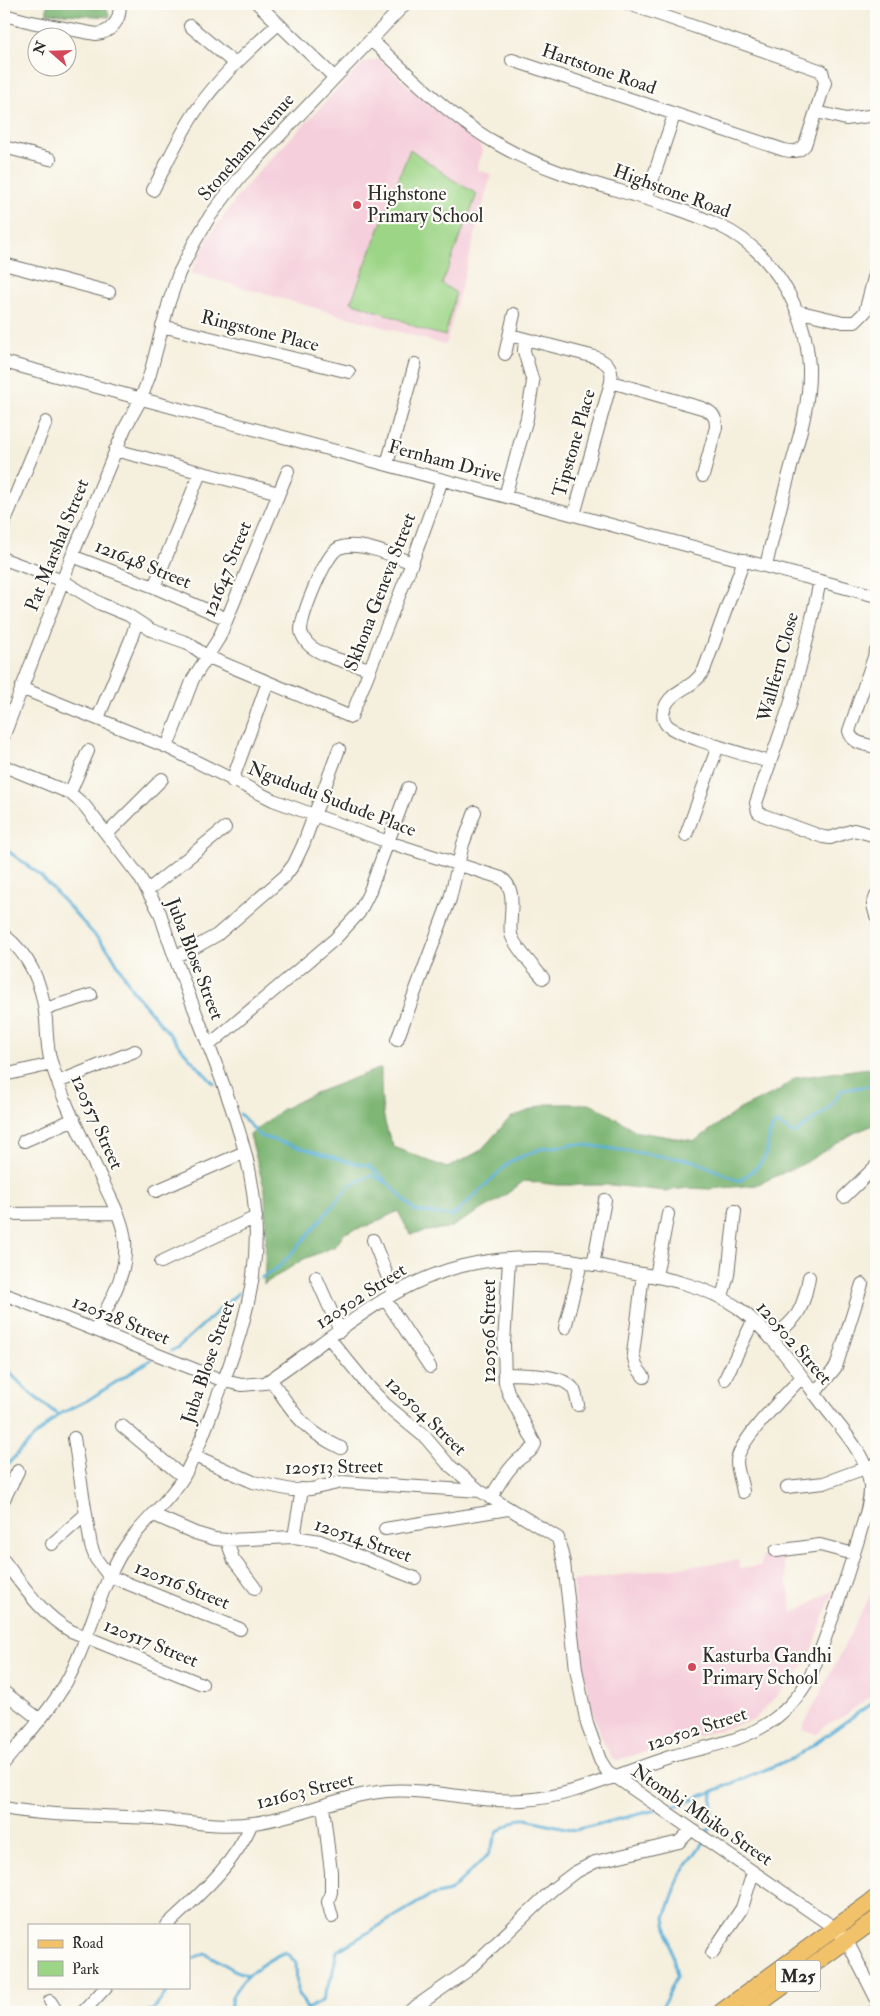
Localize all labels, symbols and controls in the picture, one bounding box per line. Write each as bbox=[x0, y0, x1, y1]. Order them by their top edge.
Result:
north arrow bbox=[28, 28, 78, 78]
text: N bbox=[30, 38, 51, 57]
street label: Hartstone Road bbox=[538, 38, 660, 100]
street label: Stoneham Avenue bbox=[193, 88, 299, 206]
street label: Highstone Road bbox=[610, 159, 735, 224]
place label: Highstone Primary School bbox=[367, 182, 483, 228]
marker: Highstone Primary School bbox=[351, 199, 363, 211]
street label: Ringstone Place bbox=[199, 305, 322, 357]
street label: Tipstone Place bbox=[547, 386, 602, 500]
street label: Fernham Drive bbox=[386, 434, 504, 488]
street label: Pat Marshal Street bbox=[20, 475, 94, 615]
street label: Skhona Geneva Street bbox=[339, 509, 421, 675]
street label: 121647 Street bbox=[197, 518, 257, 620]
street label: 121648 Street bbox=[91, 534, 195, 594]
street label: Wallfern Close bbox=[752, 610, 804, 725]
street label: Ngududu Sudude Place bbox=[244, 756, 420, 842]
street label: Juba Blose Street bbox=[160, 894, 229, 1023]
street label: 120557 Street bbox=[65, 1071, 129, 1173]
street label: 120502 Street bbox=[311, 1258, 411, 1334]
street label: 120506 Street bbox=[477, 1279, 501, 1383]
street label: 120528 Street bbox=[69, 1290, 173, 1350]
street label: 120502 Street bbox=[751, 1296, 837, 1390]
street label: Juba Blose Street bbox=[175, 1297, 240, 1428]
street label: 120504 Street bbox=[380, 1371, 472, 1461]
street label: 120513 Street bbox=[285, 1454, 383, 1480]
street label: 120514 Street bbox=[311, 1512, 415, 1568]
street label: 120516 Street bbox=[131, 1555, 233, 1615]
street label: 120517 Street bbox=[100, 1613, 202, 1673]
place label: Kasturba Gandhi Primary School bbox=[702, 1644, 832, 1690]
marker: Kasturba Gandhi Primary School bbox=[686, 1661, 698, 1673]
street label: 120502 Street bbox=[644, 1702, 750, 1756]
street label: Ntombi Mbiko Street bbox=[627, 1759, 777, 1871]
street label: 121603 Street bbox=[254, 1767, 356, 1815]
legend bbox=[28, 1924, 190, 1988]
text: Road bbox=[72, 1934, 104, 1953]
text: Park bbox=[72, 1960, 99, 1979]
road number: M25 bbox=[776, 1960, 820, 1992]

